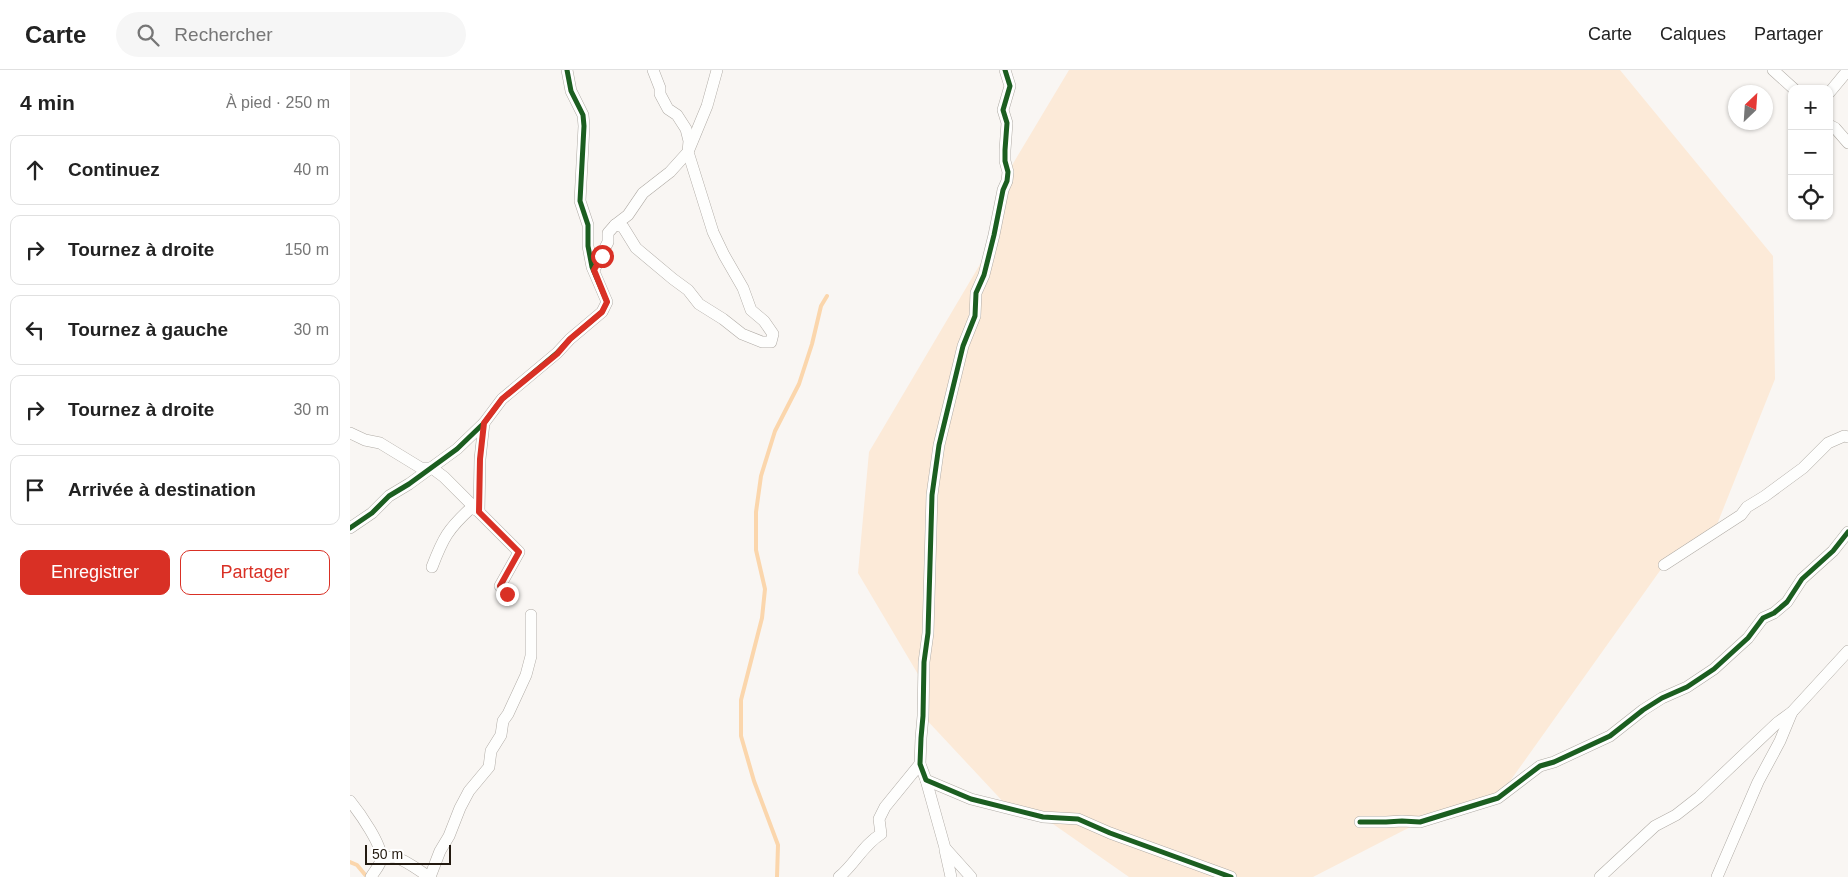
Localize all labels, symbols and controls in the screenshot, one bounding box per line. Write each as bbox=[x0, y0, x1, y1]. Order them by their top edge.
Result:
search box bbox=[116, 12, 466, 57]
text: Carte bbox=[25, 21, 86, 48]
icon: search bbox=[134, 21, 162, 49]
text: Rechercher bbox=[174, 24, 273, 45]
text: Carte bbox=[1588, 24, 1632, 44]
text: Calques bbox=[1660, 24, 1726, 44]
text: Partager bbox=[1754, 24, 1823, 44]
north arrow bbox=[1728, 85, 1773, 130]
map controls bbox=[1788, 85, 1833, 220]
button: + bbox=[1788, 85, 1833, 130]
text: 4 min bbox=[20, 91, 75, 114]
text: À pied · 250 m bbox=[226, 94, 330, 111]
button: − bbox=[1788, 130, 1833, 175]
icon: ahead bbox=[21, 156, 49, 184]
text: Continuez bbox=[68, 159, 160, 180]
text: 40 m bbox=[293, 161, 329, 178]
button: locate bbox=[1788, 175, 1833, 220]
icon: right bbox=[21, 236, 49, 264]
text: Tournez à droite bbox=[68, 239, 214, 260]
text: 150 m bbox=[285, 241, 329, 258]
route start bbox=[591, 245, 614, 268]
icon: left bbox=[21, 316, 49, 344]
text: Tournez à gauche bbox=[68, 319, 228, 340]
text: 30 m bbox=[293, 321, 329, 338]
icon: right bbox=[21, 396, 49, 424]
text: Tournez à droite bbox=[68, 399, 214, 420]
text: 30 m bbox=[293, 401, 329, 418]
icon: arrive bbox=[21, 476, 49, 504]
text: Arrivée à destination bbox=[68, 479, 256, 500]
button: Enregistrer bbox=[20, 550, 170, 595]
button: Partager bbox=[180, 550, 330, 595]
route end bbox=[496, 583, 519, 606]
scale bar bbox=[365, 842, 451, 865]
text: 50 m bbox=[372, 846, 403, 862]

